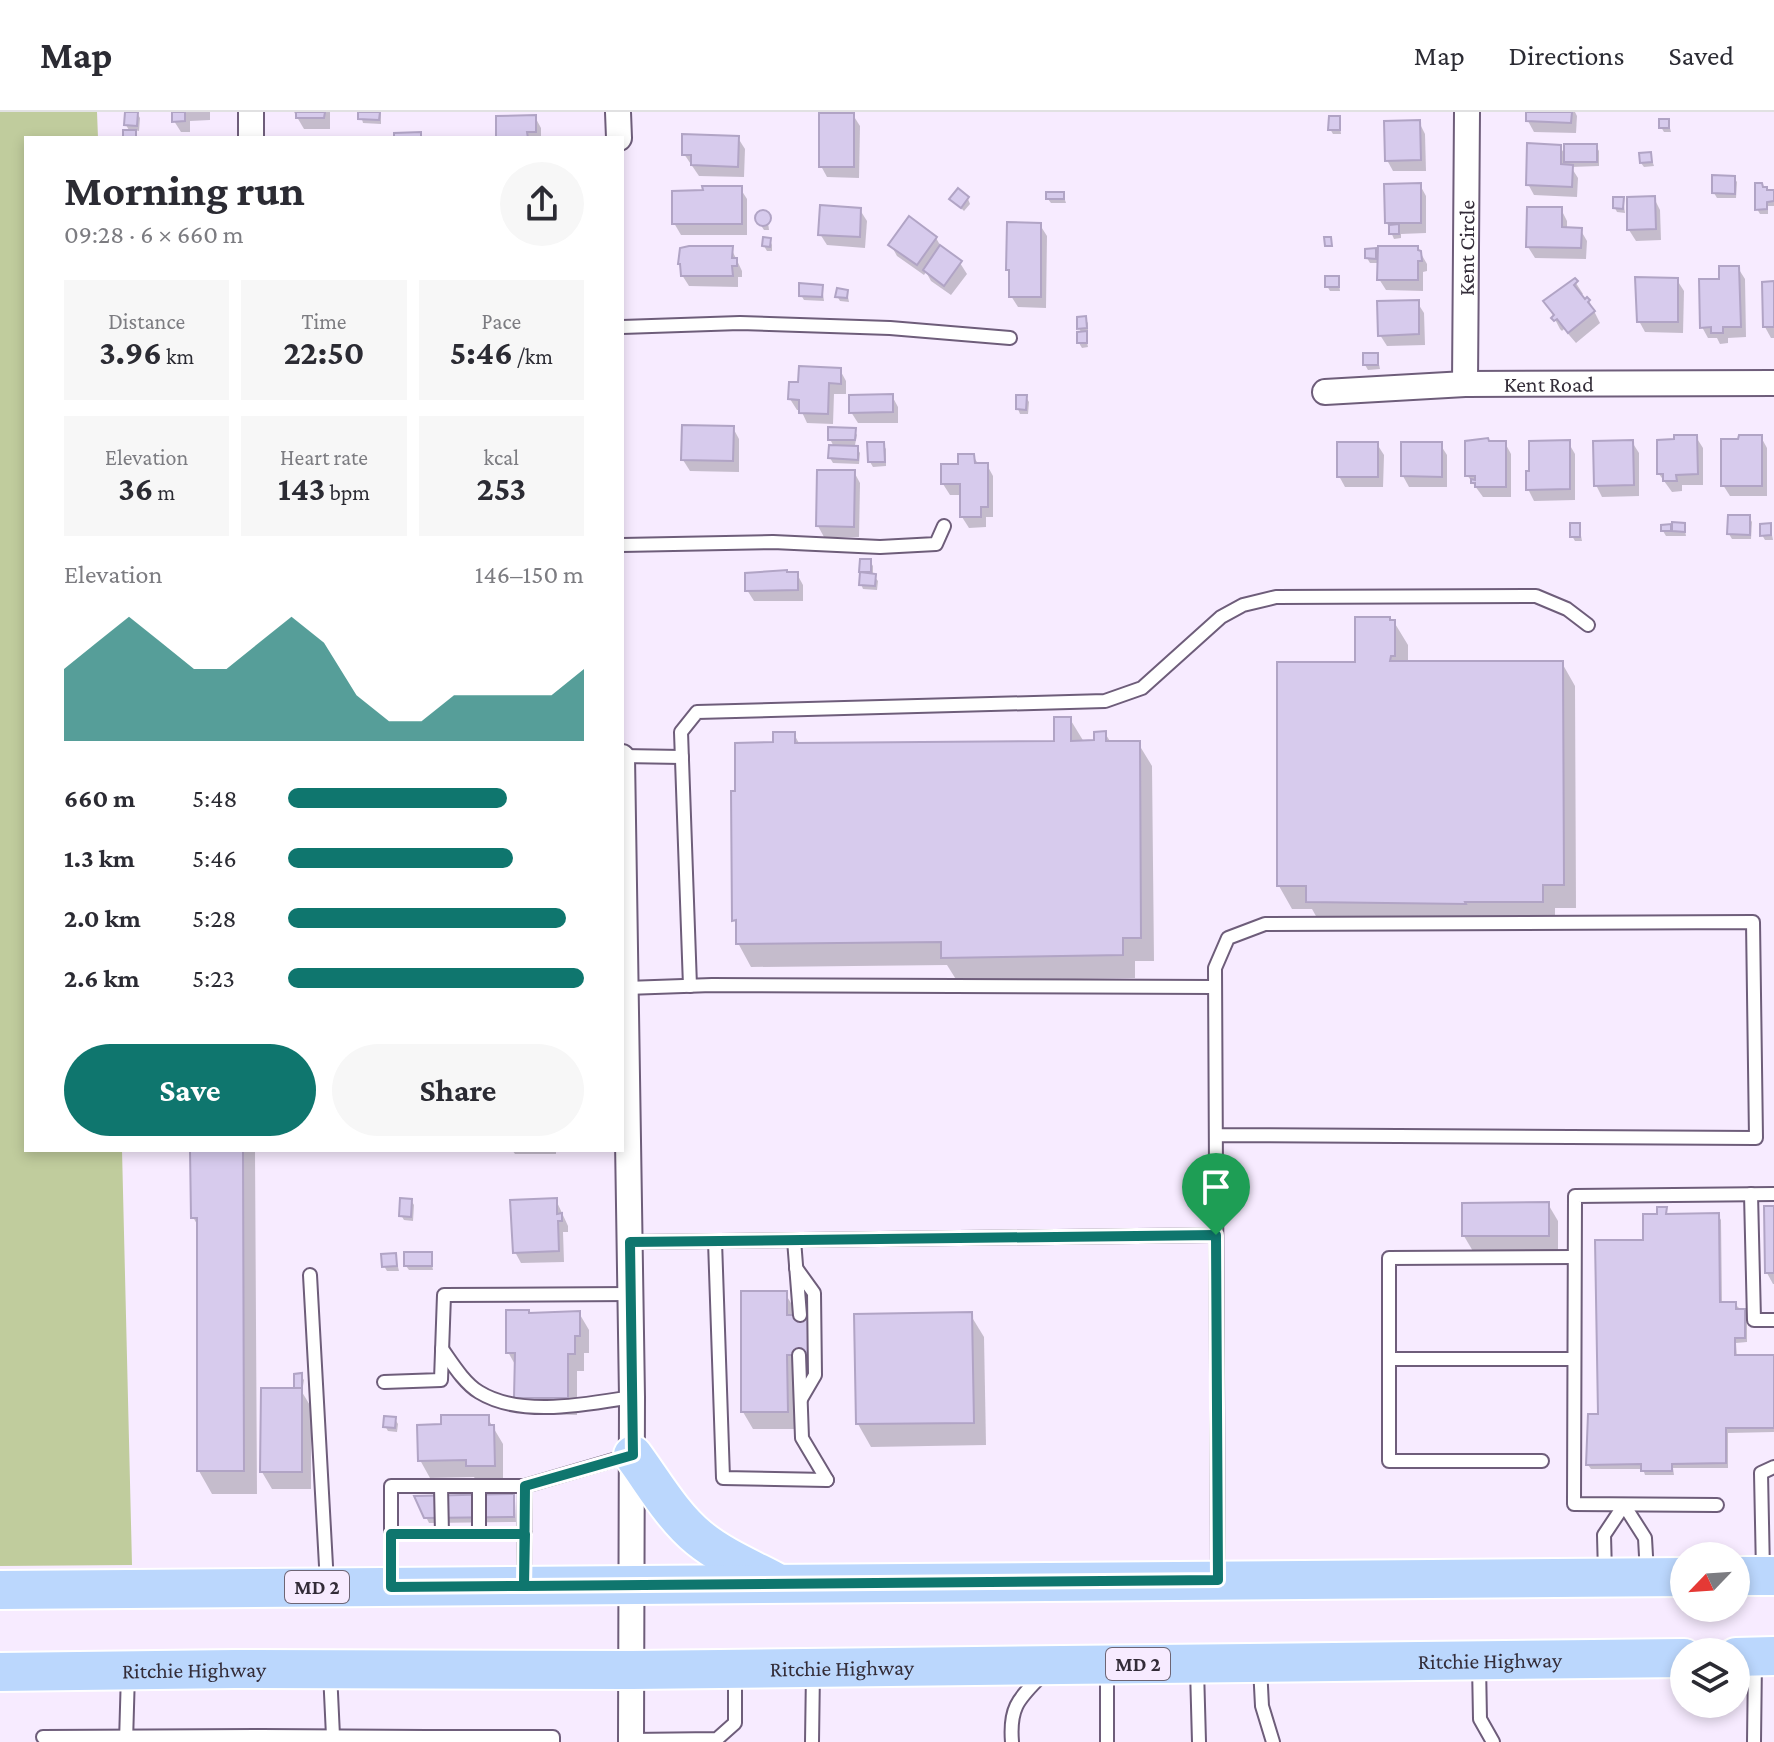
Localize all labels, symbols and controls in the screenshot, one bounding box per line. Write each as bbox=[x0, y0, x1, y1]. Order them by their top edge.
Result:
text: Map bbox=[40, 34, 113, 76]
text: Map bbox=[1414, 40, 1465, 71]
text: Directions bbox=[1509, 40, 1624, 71]
text: Saved bbox=[1668, 40, 1734, 71]
button: share bbox=[500, 162, 584, 246]
text: Morning run bbox=[64, 166, 305, 214]
street label: Kent Circle bbox=[1454, 200, 1479, 296]
text: 09:28 · 6 × 660 m bbox=[64, 220, 244, 249]
text: Distance bbox=[108, 309, 185, 334]
text: Time bbox=[301, 309, 347, 334]
text: Pace bbox=[482, 309, 521, 334]
text: 3.96 bbox=[99, 334, 162, 371]
text: 22:50 bbox=[284, 334, 364, 371]
text: 5:46 bbox=[450, 334, 513, 371]
text: km bbox=[162, 344, 194, 369]
text: /km bbox=[513, 344, 553, 369]
street label: Kent Road bbox=[1504, 372, 1594, 397]
text: Elevation bbox=[105, 445, 188, 470]
text: Heart rate bbox=[280, 445, 368, 470]
text: kcal bbox=[484, 445, 519, 470]
text: 36 bbox=[118, 470, 153, 507]
text: 143 bbox=[278, 470, 325, 507]
text: 253 bbox=[476, 470, 526, 507]
text: m bbox=[153, 480, 175, 505]
text: bpm bbox=[325, 480, 370, 505]
text: Elevation bbox=[64, 560, 162, 589]
text: 146–150 m bbox=[475, 560, 584, 589]
text: 660 m bbox=[64, 784, 135, 813]
text: 5:48 bbox=[192, 784, 237, 813]
text: 1.3 km bbox=[64, 844, 135, 873]
text: 5:46 bbox=[192, 844, 237, 873]
text: 2.0 km bbox=[64, 904, 141, 933]
text: 5:28 bbox=[192, 904, 237, 933]
text: 2.6 km bbox=[64, 964, 140, 993]
text: 5:23 bbox=[192, 964, 235, 993]
button: Save bbox=[64, 1044, 316, 1136]
button: Share bbox=[332, 1044, 584, 1136]
pin bbox=[1182, 1153, 1250, 1235]
icon: arrive bbox=[1194, 1165, 1238, 1209]
north arrow bbox=[1670, 1542, 1750, 1622]
map controls bbox=[1670, 1542, 1750, 1718]
road number: MD 2 bbox=[285, 1571, 349, 1603]
button: layers bbox=[1670, 1638, 1750, 1718]
street label: Ritchie Highway bbox=[1418, 1647, 1563, 1674]
road number: MD 2 bbox=[1106, 1648, 1170, 1680]
street label: Ritchie Highway bbox=[770, 1655, 915, 1681]
street label: Ritchie Highway bbox=[122, 1657, 267, 1683]

